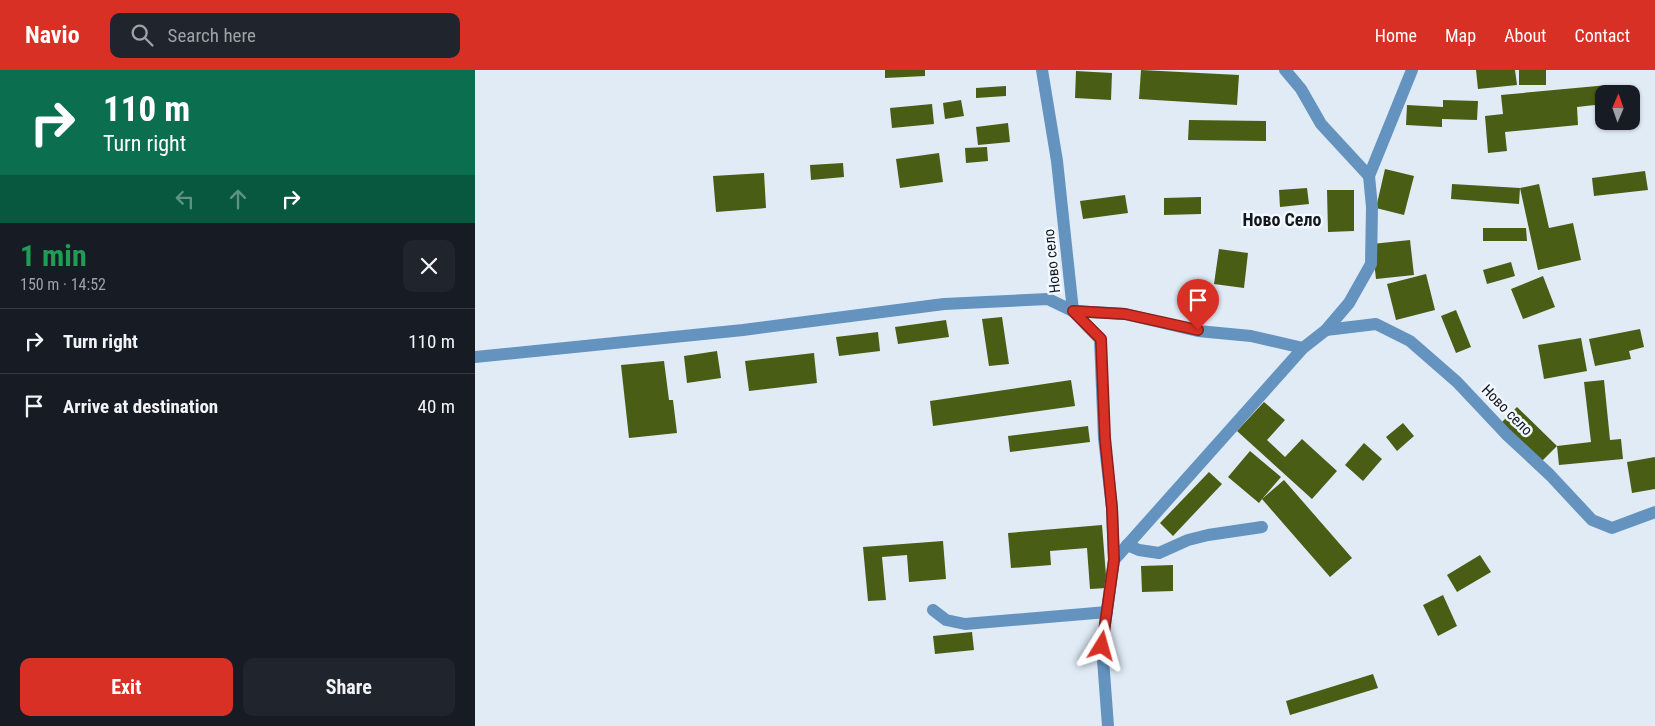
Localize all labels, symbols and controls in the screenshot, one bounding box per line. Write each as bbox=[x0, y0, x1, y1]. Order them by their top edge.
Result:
search box bbox=[110, 13, 460, 58]
text: Navio bbox=[25, 21, 80, 49]
icon: search bbox=[128, 21, 156, 49]
text: Search here bbox=[168, 24, 256, 47]
text: Home bbox=[1375, 25, 1417, 46]
text: Map bbox=[1445, 25, 1476, 46]
text: About bbox=[1504, 25, 1546, 46]
text: Contact bbox=[1574, 25, 1630, 46]
north arrow bbox=[1595, 85, 1640, 130]
map controls bbox=[1595, 85, 1640, 130]
text: 110 m bbox=[103, 89, 190, 130]
icon: right bbox=[20, 90, 85, 155]
text: Turn right bbox=[103, 131, 186, 156]
icon: left bbox=[171, 185, 199, 213]
icon: ahead bbox=[224, 185, 252, 213]
icon: right bbox=[277, 185, 305, 213]
district label: Ново Село bbox=[1243, 209, 1321, 230]
street label: Ново село bbox=[1040, 228, 1064, 294]
text: 1 min bbox=[20, 238, 87, 273]
button: close bbox=[403, 240, 455, 292]
text: 150 m · 14:52 bbox=[20, 275, 106, 294]
pin bbox=[1177, 279, 1219, 330]
icon: arrive bbox=[1184, 286, 1212, 314]
icon: right bbox=[20, 327, 48, 355]
text: Turn right bbox=[63, 330, 138, 353]
text: 110 m bbox=[408, 330, 455, 353]
street label: Ново село bbox=[1478, 381, 1536, 439]
icon: arrive bbox=[20, 392, 48, 420]
text: Arrive at destination bbox=[63, 395, 218, 418]
text: 40 m bbox=[418, 395, 455, 418]
position arrow bbox=[1075, 619, 1127, 671]
button: Exit bbox=[20, 658, 233, 716]
button: Share bbox=[243, 658, 455, 716]

